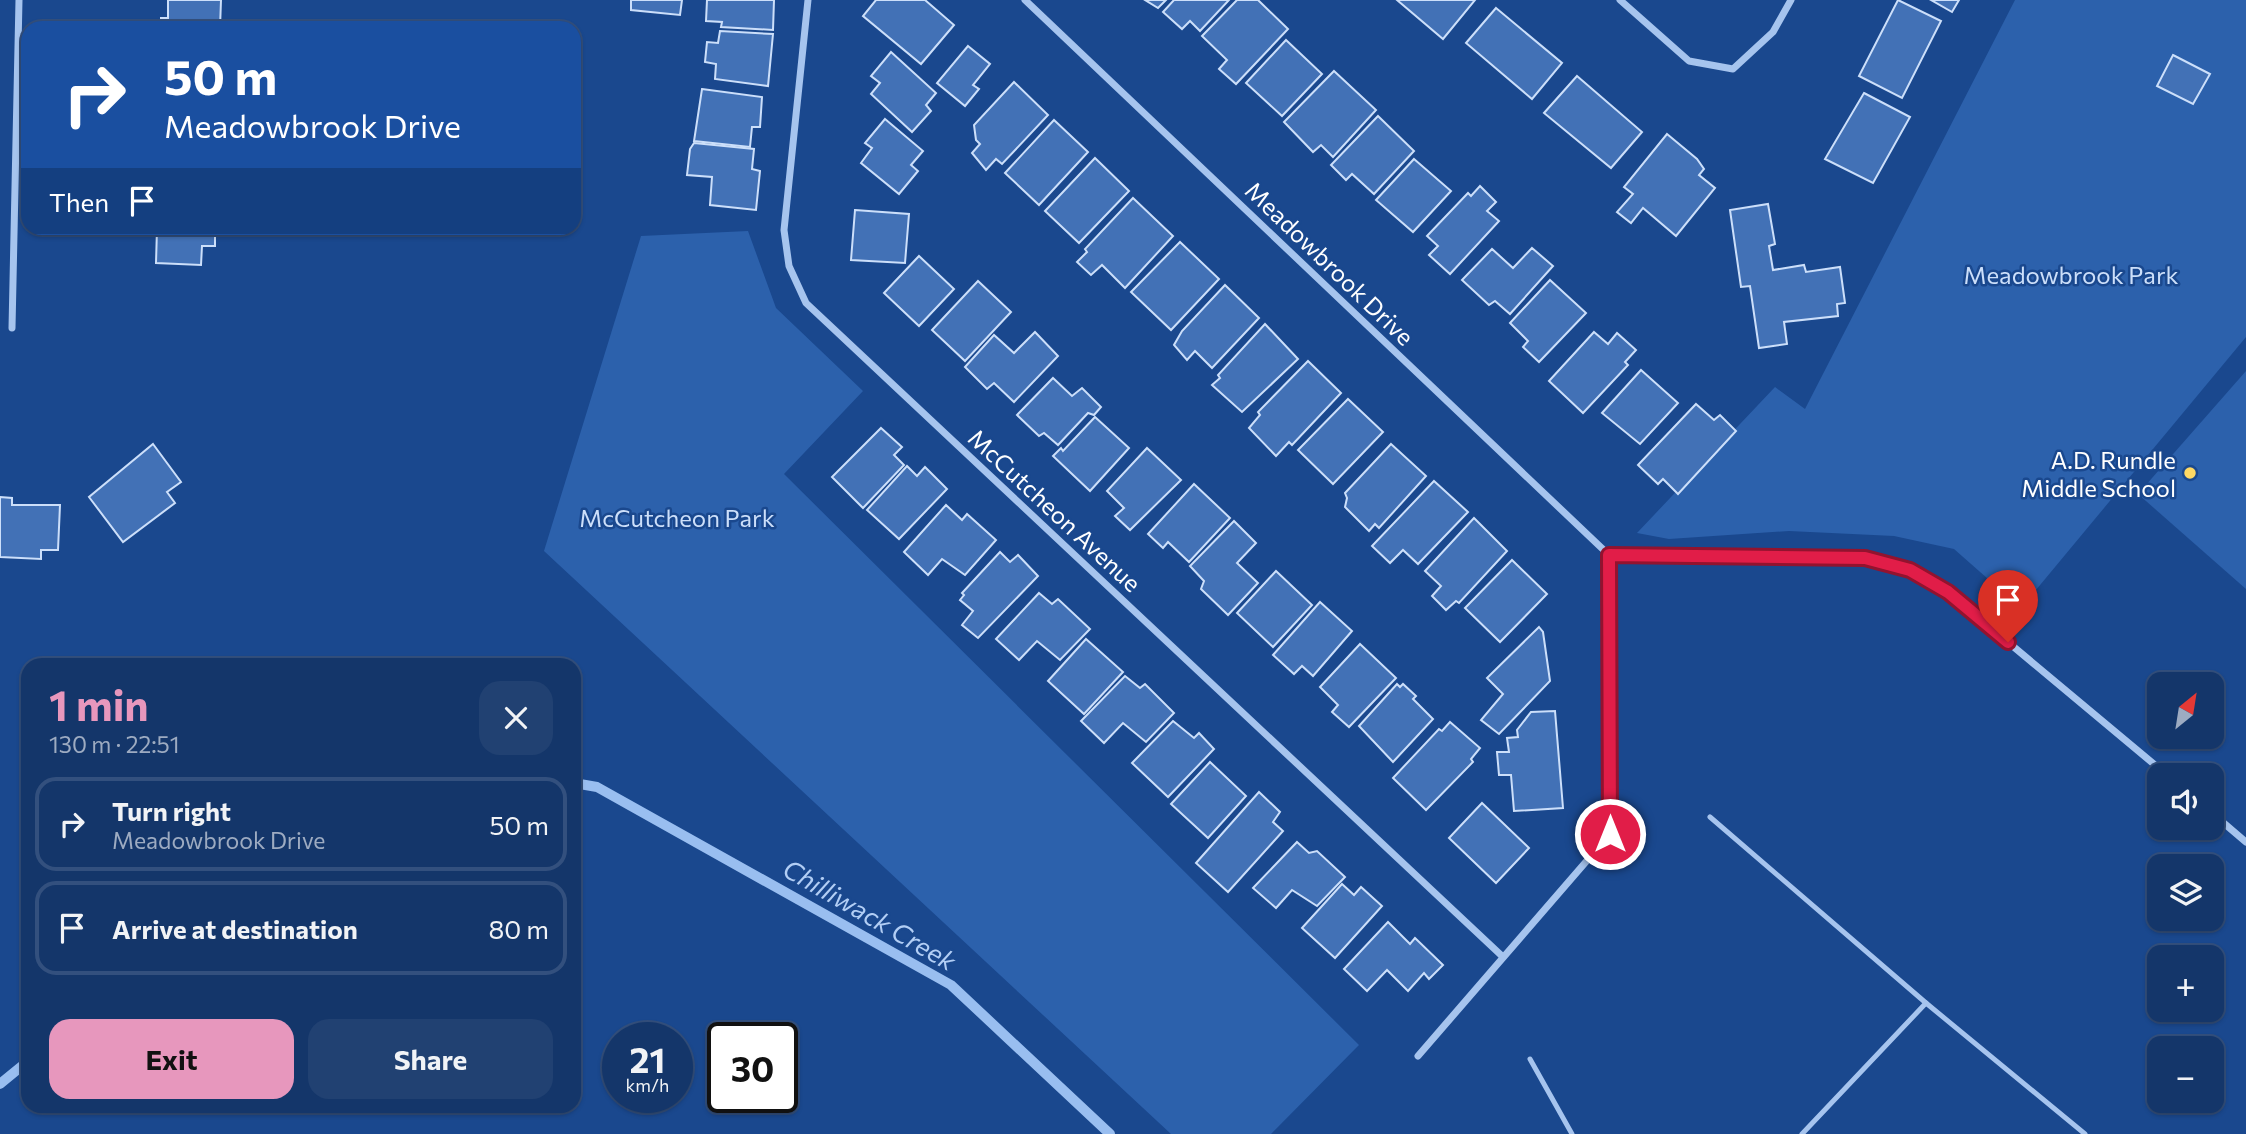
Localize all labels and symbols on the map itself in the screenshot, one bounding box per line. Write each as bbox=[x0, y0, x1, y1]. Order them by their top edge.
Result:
street label: Meadowbrook Drive bbox=[1240, 175, 1420, 351]
park label: Meadowbrook Park bbox=[1964, 260, 2178, 289]
street label: McCutcheon Avenue bbox=[963, 423, 1147, 597]
place label: A.D. Rundle Middle School bbox=[2021, 445, 2176, 502]
marker: A.D. Rundle Middle School bbox=[2182, 465, 2198, 481]
park label: McCutcheon Park bbox=[579, 503, 775, 532]
pin bbox=[1978, 570, 2038, 642]
north arrow bbox=[2147, 672, 2224, 749]
position arrow bbox=[1573, 797, 1647, 871]
water label: Chilliwack Creek bbox=[778, 852, 963, 977]
speed limit sign: 30 bbox=[707, 1022, 798, 1113]

